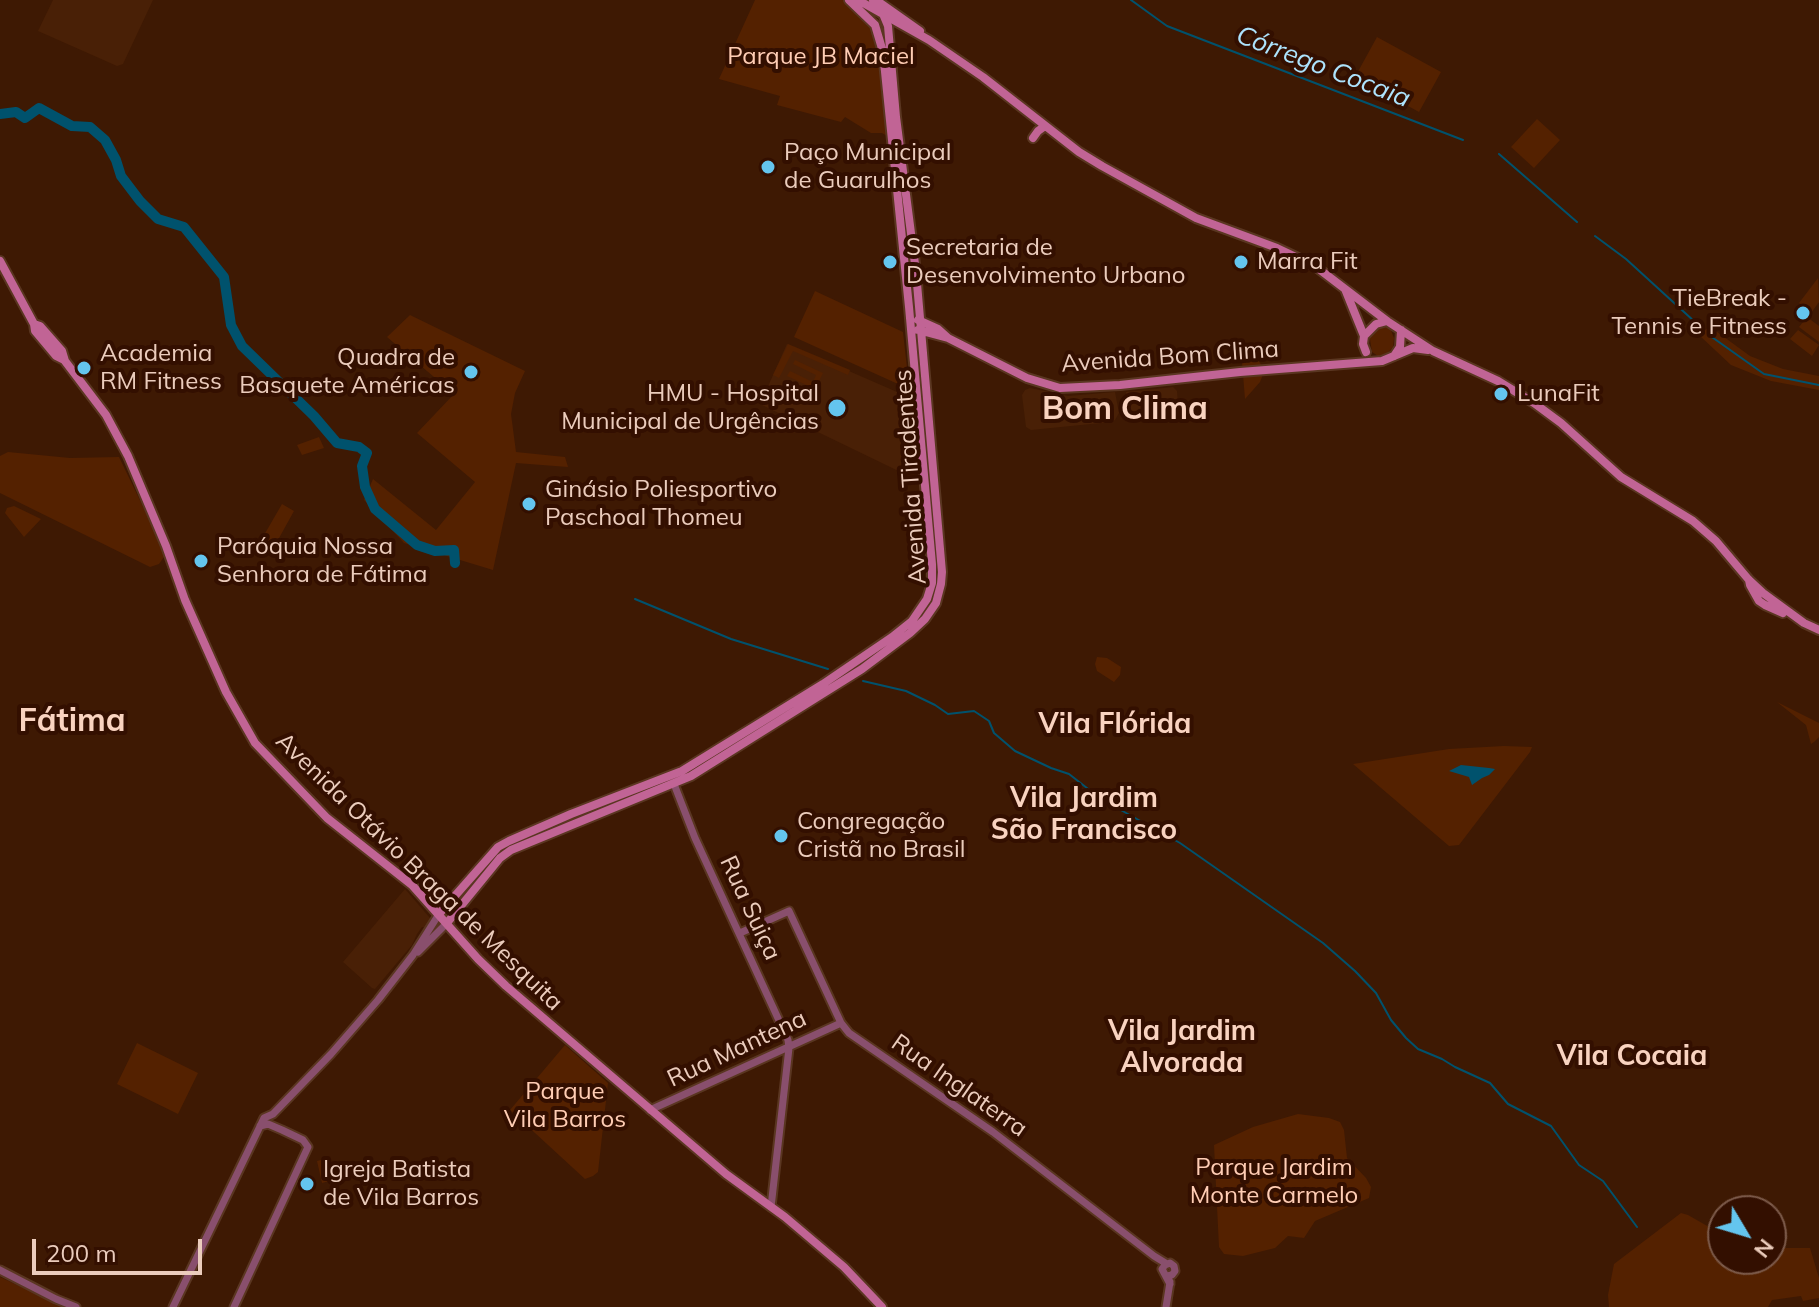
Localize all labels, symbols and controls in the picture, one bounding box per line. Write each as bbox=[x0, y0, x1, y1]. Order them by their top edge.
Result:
water label: Córrego Cocaia bbox=[1232, 20, 1414, 114]
park label: Parque JB Maciel bbox=[727, 43, 915, 71]
place label: Paço Municipal de Guarulhos bbox=[784, 139, 951, 195]
marker: Paço Municipal de Guarulhos bbox=[759, 158, 777, 176]
place label: Secretaria de Desenvolvimento Urbano bbox=[906, 234, 1186, 290]
place label: Marra Fit bbox=[1257, 248, 1358, 276]
marker: Secretaria de Desenvolvimento Urbano bbox=[881, 253, 899, 271]
marker: Marra Fit bbox=[1232, 253, 1250, 271]
place label: TieBreak - Tennis e Fitness bbox=[1611, 285, 1787, 341]
marker: TieBreak - Tennis e Fitness bbox=[1794, 304, 1812, 322]
street label: Avenida Bom Clima bbox=[1060, 335, 1280, 379]
place label: Academia RM Fitness bbox=[100, 340, 222, 396]
place label: Quadra de Basquete Américas bbox=[239, 344, 455, 400]
marker: Academia RM Fitness bbox=[75, 359, 93, 377]
marker: Quadra de Basquete Américas bbox=[462, 363, 480, 381]
street label: Avenida Tiradentes bbox=[889, 369, 933, 585]
place label: HMU - Hospital Municipal de Urgências bbox=[561, 380, 819, 436]
place label: LunaFit bbox=[1517, 380, 1600, 408]
marker: LunaFit bbox=[1492, 385, 1510, 403]
district label: Bom Clima bbox=[1042, 390, 1208, 428]
marker: HMU - Hospital Municipal de Urgências bbox=[826, 397, 848, 419]
place label: Ginásio Poliesportivo Paschoal Thomeu bbox=[545, 476, 777, 532]
marker: Ginásio Poliesportivo Paschoal Thomeu bbox=[520, 495, 538, 513]
place label: Paróquia Nossa Senhora de Fátima bbox=[217, 533, 427, 589]
marker: Paróquia Nossa Senhora de Fátima bbox=[192, 552, 210, 570]
district label: Fátima bbox=[18, 702, 126, 740]
district label: Vila Flórida bbox=[1039, 708, 1191, 742]
street label: Avenida Otávio Braga de Mesquita bbox=[270, 727, 568, 1017]
district label: Vila Jardim São Francisco bbox=[991, 782, 1177, 848]
place label: Congregação Cristã no Brasil bbox=[797, 808, 965, 864]
marker: Congregação Cristã no Brasil bbox=[772, 827, 790, 845]
street label: Rua Suiça bbox=[713, 851, 787, 965]
street label: Rua Mantena bbox=[663, 1004, 811, 1094]
district label: Vila Jardim Alvorada bbox=[1108, 1015, 1256, 1081]
street label: Rua Inglaterra bbox=[886, 1029, 1032, 1143]
district label: Vila Cocaia bbox=[1557, 1040, 1707, 1074]
park label: Parque Vila Barros bbox=[504, 1078, 626, 1134]
park label: Parque Jardim Monte Carmelo bbox=[1190, 1154, 1358, 1210]
place label: Igreja Batista de Vila Barros bbox=[323, 1156, 479, 1212]
marker: Igreja Batista de Vila Barros bbox=[298, 1175, 316, 1193]
north arrow bbox=[1707, 1195, 1787, 1275]
scale bar bbox=[36, 1223, 206, 1273]
text: N bbox=[1748, 1233, 1780, 1264]
text: 200 m bbox=[46, 1238, 117, 1268]

